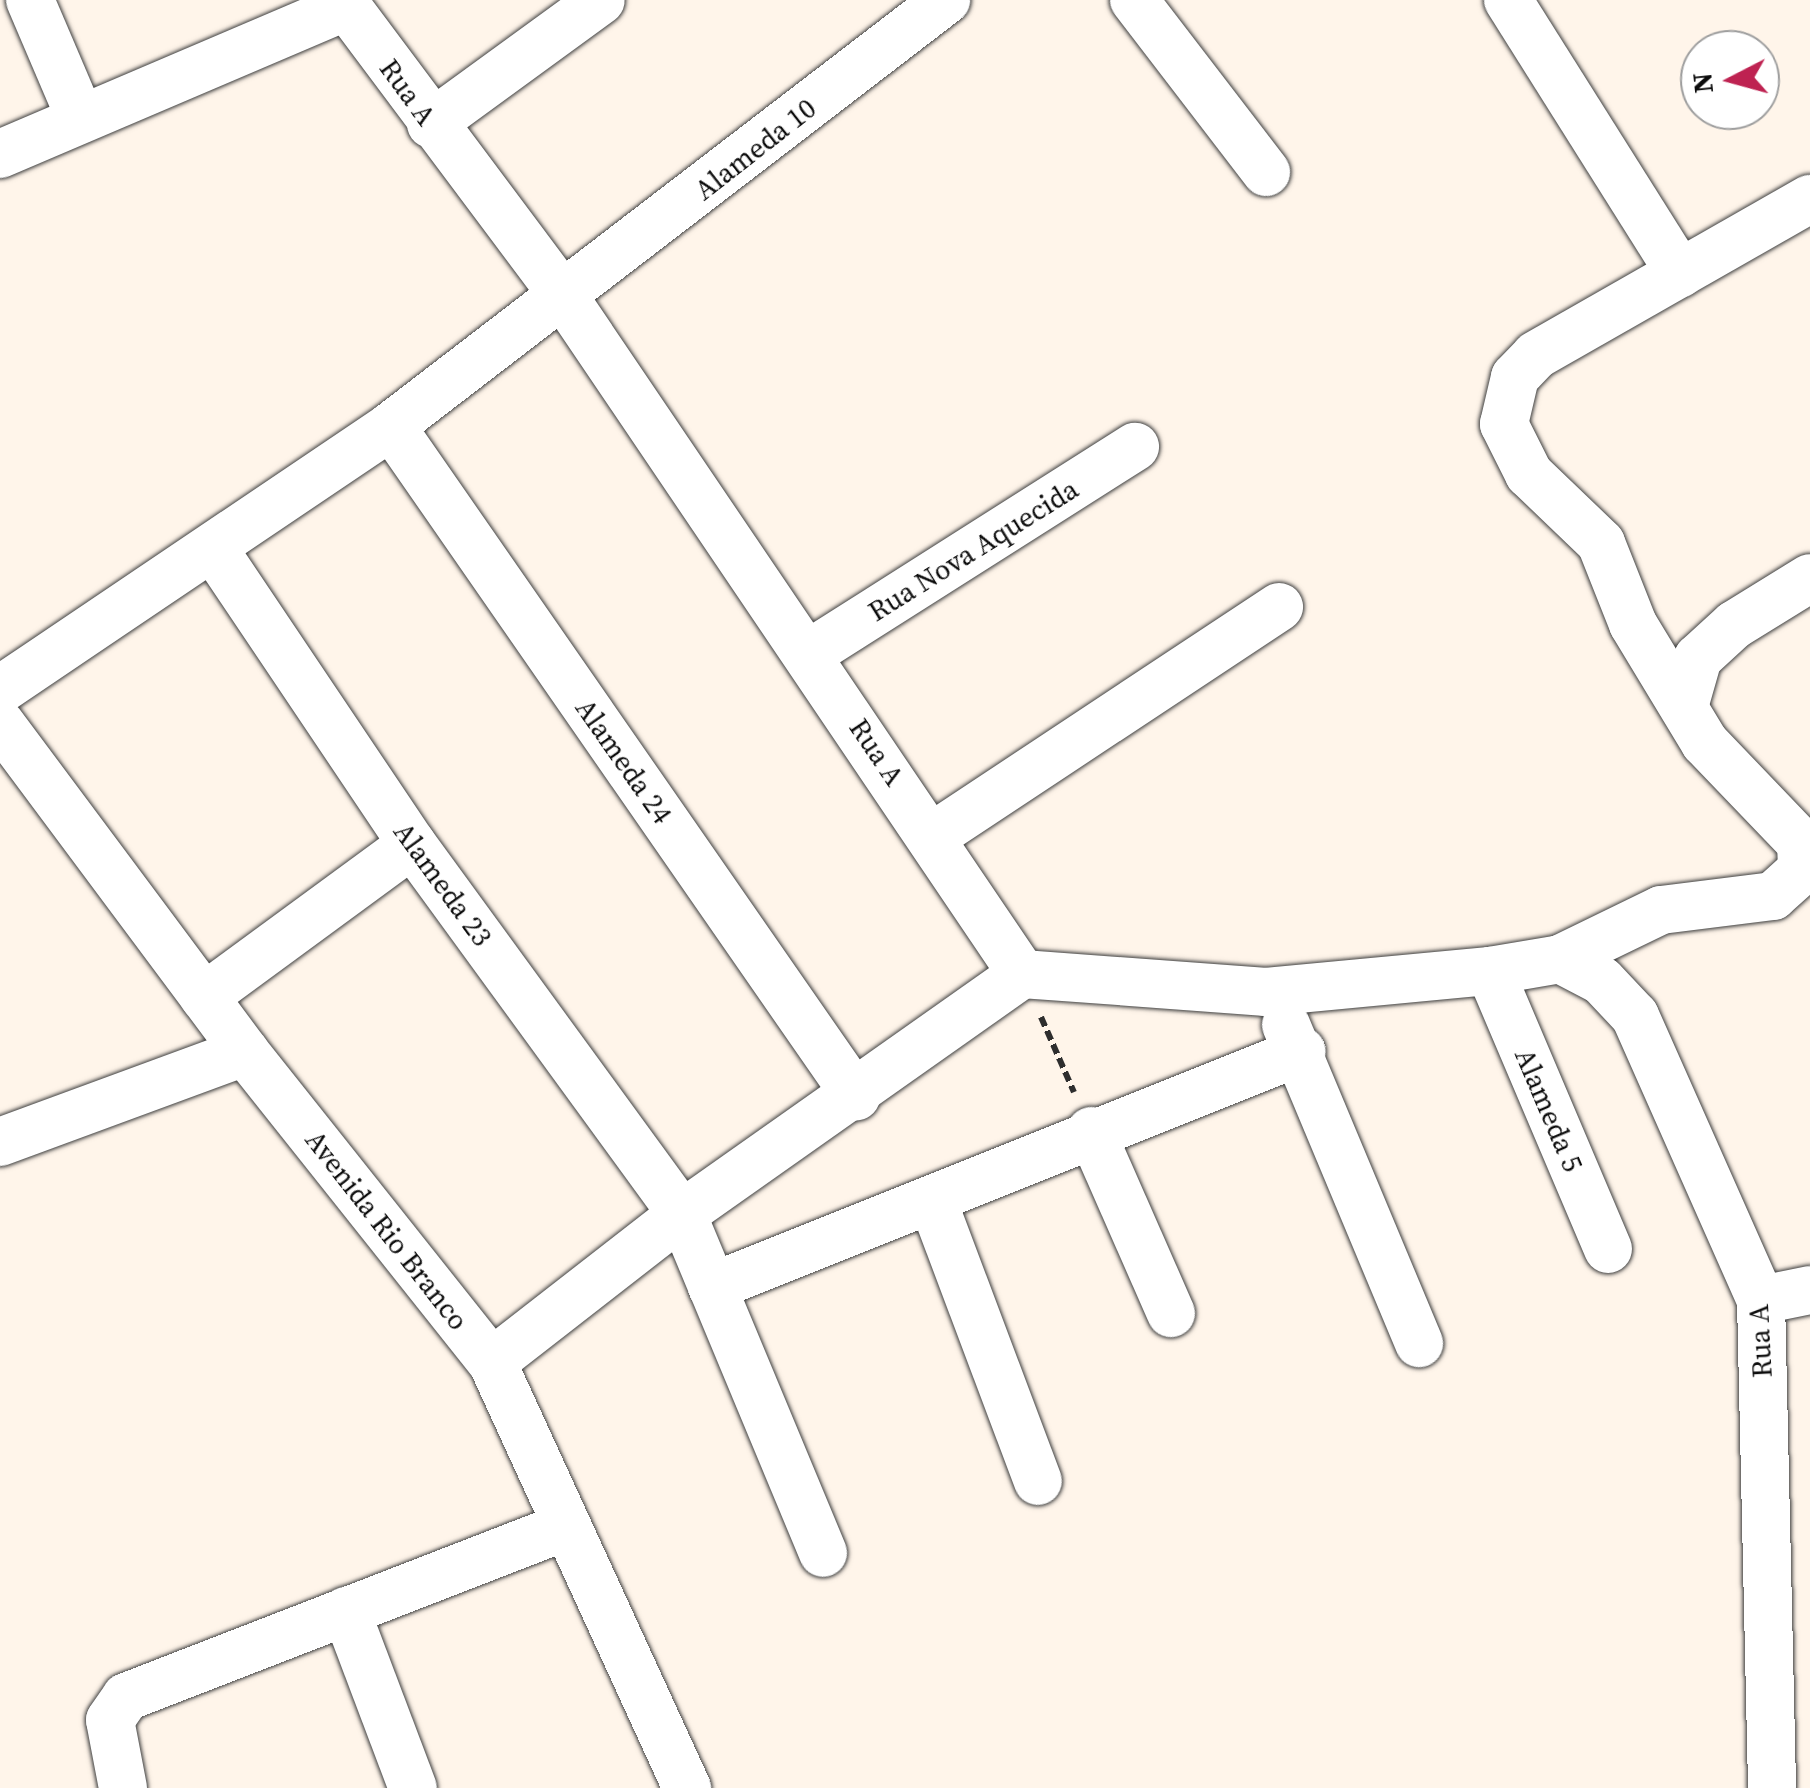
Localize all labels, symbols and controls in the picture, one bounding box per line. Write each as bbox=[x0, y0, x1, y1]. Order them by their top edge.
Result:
north arrow bbox=[1680, 30, 1780, 130]
street label: Rua A bbox=[373, 52, 443, 132]
text: N bbox=[1682, 71, 1722, 95]
street label: Alameda 10 bbox=[688, 91, 822, 207]
street label: Rua Nova Aquecida bbox=[862, 472, 1084, 628]
street label: Alameda 24 bbox=[569, 692, 679, 830]
street label: Rua A bbox=[842, 712, 912, 792]
street label: Alameda 23 bbox=[387, 816, 499, 952]
street label: Alameda 5 bbox=[1508, 1043, 1590, 1177]
street label: Avenida Rio Branco bbox=[299, 1123, 475, 1337]
street label: Rua A bbox=[1741, 1303, 1779, 1379]

